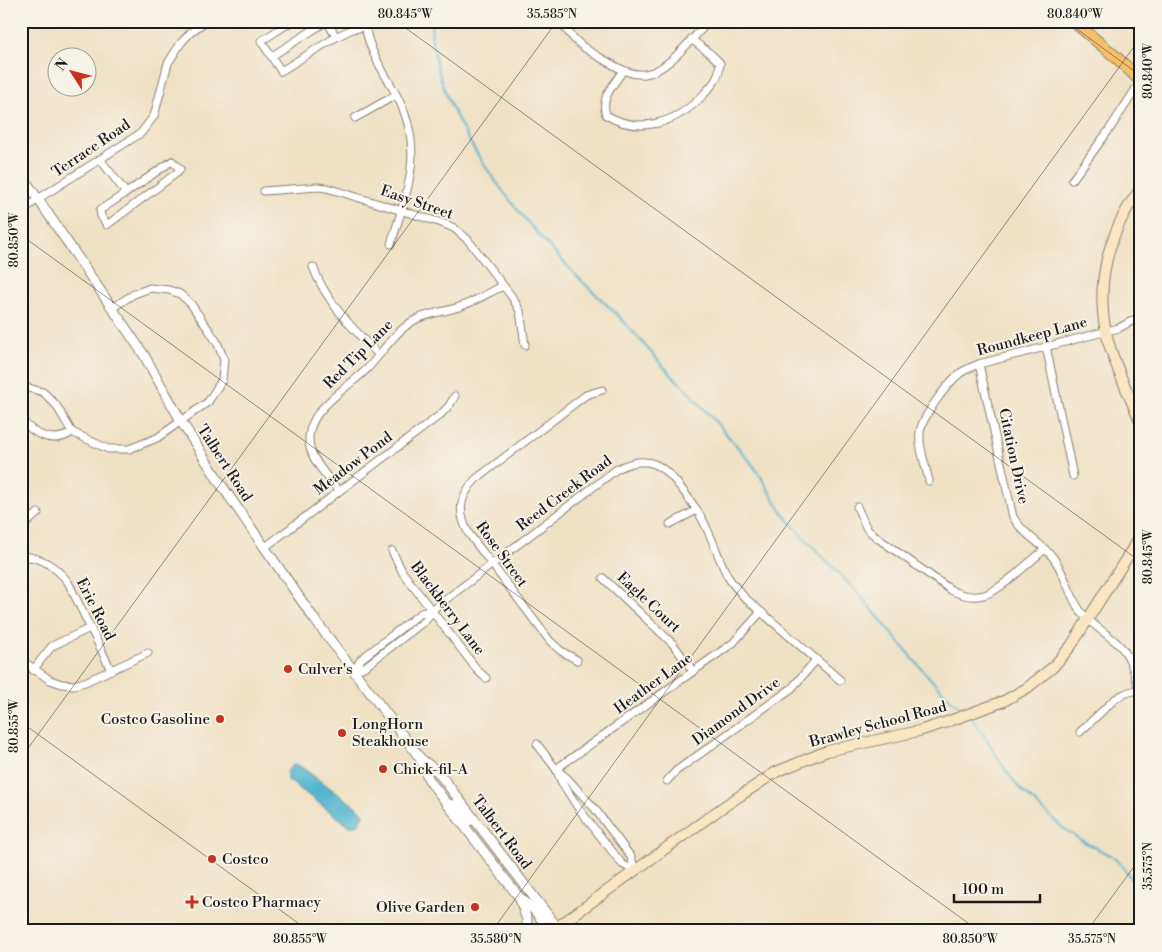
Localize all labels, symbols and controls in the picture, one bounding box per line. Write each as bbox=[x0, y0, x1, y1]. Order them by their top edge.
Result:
text: 80.845°W bbox=[378, 7, 433, 22]
text: 35.585°N bbox=[527, 7, 577, 22]
text: 80.840°W bbox=[1047, 7, 1104, 22]
text: 80.840°W bbox=[1141, 42, 1156, 99]
north arrow bbox=[48, 48, 98, 98]
text: N bbox=[52, 55, 73, 75]
street label: Terrace Road bbox=[48, 115, 135, 182]
street label: Easy Street bbox=[378, 181, 456, 224]
text: 80.850°W bbox=[7, 211, 22, 268]
street label: Roundkeep Lane bbox=[975, 313, 1089, 360]
street label: Red Tip Lane bbox=[320, 316, 397, 393]
street label: Citation Drive bbox=[994, 407, 1033, 506]
street label: Talbert Road bbox=[193, 421, 257, 506]
street label: Meadow Pond bbox=[310, 427, 397, 499]
street label: Reed Creek Road bbox=[513, 451, 616, 535]
street label: Rose Street bbox=[471, 518, 532, 591]
text: 80.845°W bbox=[1141, 529, 1156, 584]
street label: Blackberry Lane bbox=[406, 557, 489, 659]
street label: Eagle Court bbox=[613, 568, 685, 637]
street label: Erie Road bbox=[72, 575, 120, 644]
street label: Heather Lane bbox=[610, 648, 696, 718]
place label: Culver's bbox=[298, 660, 353, 679]
marker: Culver's bbox=[282, 663, 294, 675]
street label: Diamond Drive bbox=[688, 673, 784, 750]
street label: Brawley School Road bbox=[806, 697, 949, 752]
text: 80.855°W bbox=[7, 698, 22, 753]
place label: Costco Gasoline bbox=[101, 710, 210, 729]
marker: Costco Gasoline bbox=[214, 713, 226, 725]
place label: LongHorn Steakhouse bbox=[352, 715, 429, 751]
marker: LongHorn Steakhouse bbox=[336, 727, 348, 739]
place label: Chick-fil-A bbox=[393, 760, 469, 779]
marker: Chick-fil-A bbox=[377, 763, 389, 775]
street label: Talbert Road bbox=[468, 791, 536, 874]
text: 35.575°N bbox=[1141, 842, 1156, 890]
place label: Costco bbox=[222, 850, 269, 869]
marker: Costco bbox=[206, 853, 218, 865]
scale bar bbox=[954, 872, 1041, 904]
text: 100 m bbox=[962, 880, 1004, 899]
place label: Costco Pharmacy bbox=[202, 893, 322, 912]
marker: Costco Pharmacy bbox=[186, 896, 198, 908]
place label: Olive Garden bbox=[376, 898, 465, 917]
marker: Olive Garden bbox=[469, 901, 481, 913]
text: 80.855°W bbox=[273, 932, 328, 947]
text: 35.580°N bbox=[470, 932, 522, 947]
text: 80.850°W bbox=[942, 932, 999, 947]
text: 35.575°N bbox=[1068, 932, 1116, 947]

